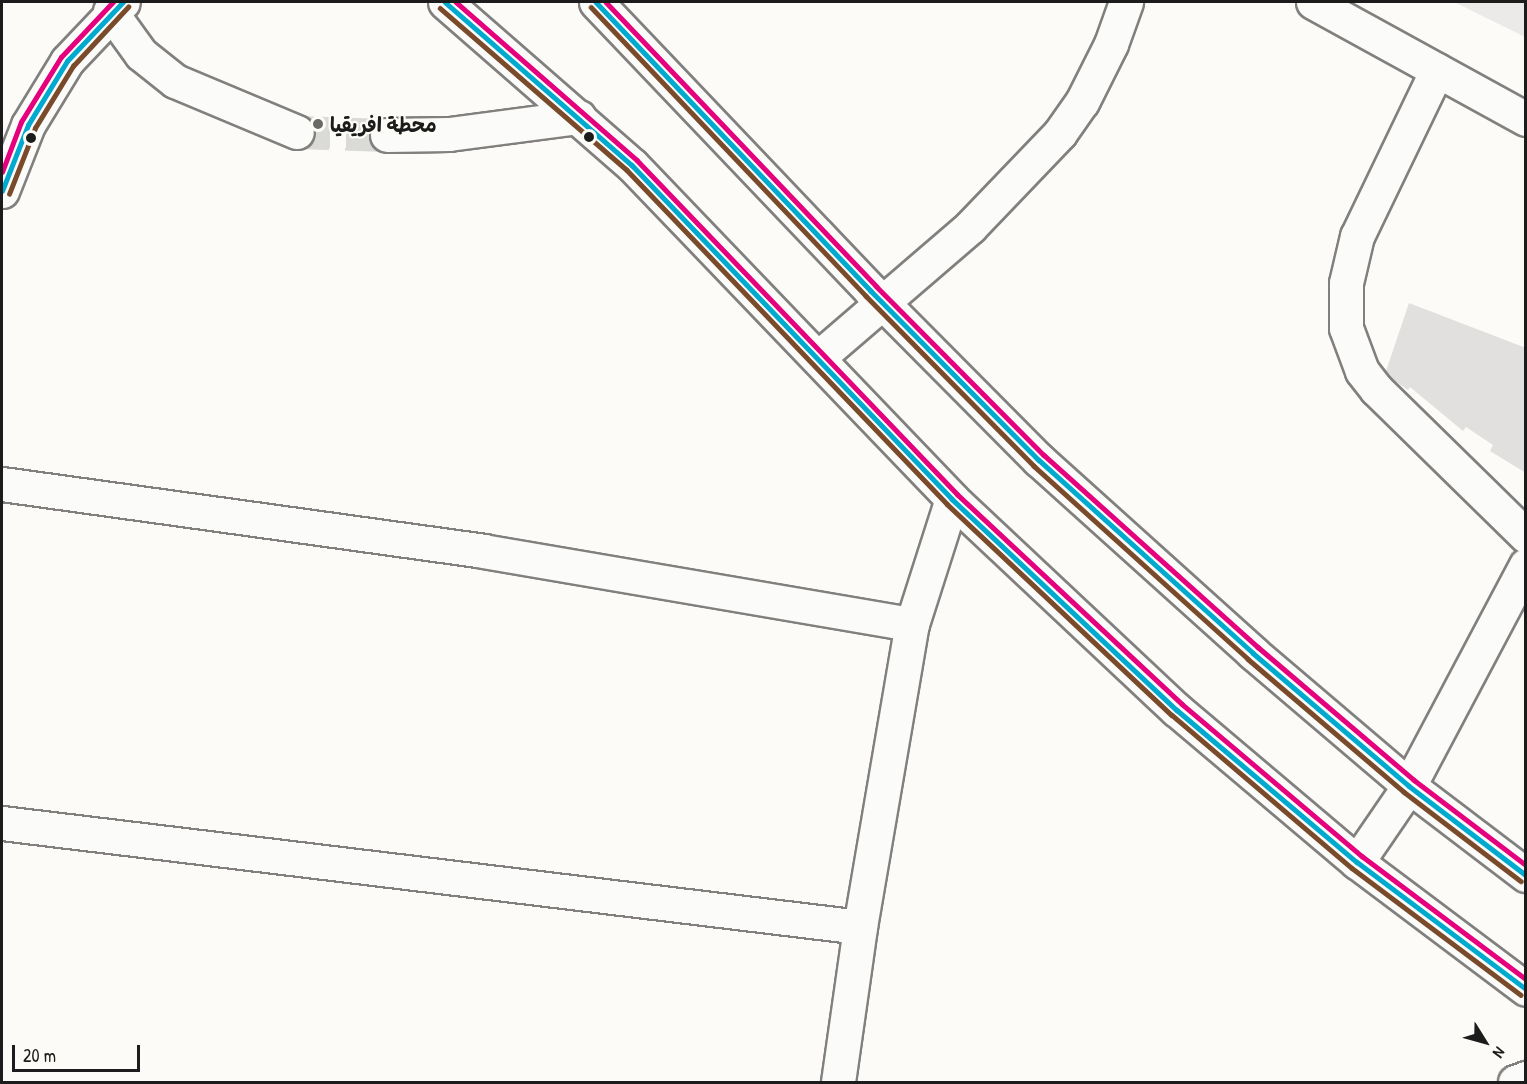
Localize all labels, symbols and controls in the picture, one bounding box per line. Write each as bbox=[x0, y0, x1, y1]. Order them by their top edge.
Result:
place label: محطة افريقيا bbox=[330, 112, 437, 136]
marker: محطة افريقيا bbox=[311, 117, 325, 131]
unlabelled marker bbox=[583, 131, 595, 143]
unlabelled marker bbox=[25, 132, 37, 144]
north arrow bbox=[1455, 1012, 1515, 1072]
scale bar bbox=[15, 1033, 142, 1071]
text: 20 m bbox=[23, 1043, 56, 1068]
text: N bbox=[1488, 1043, 1511, 1063]

